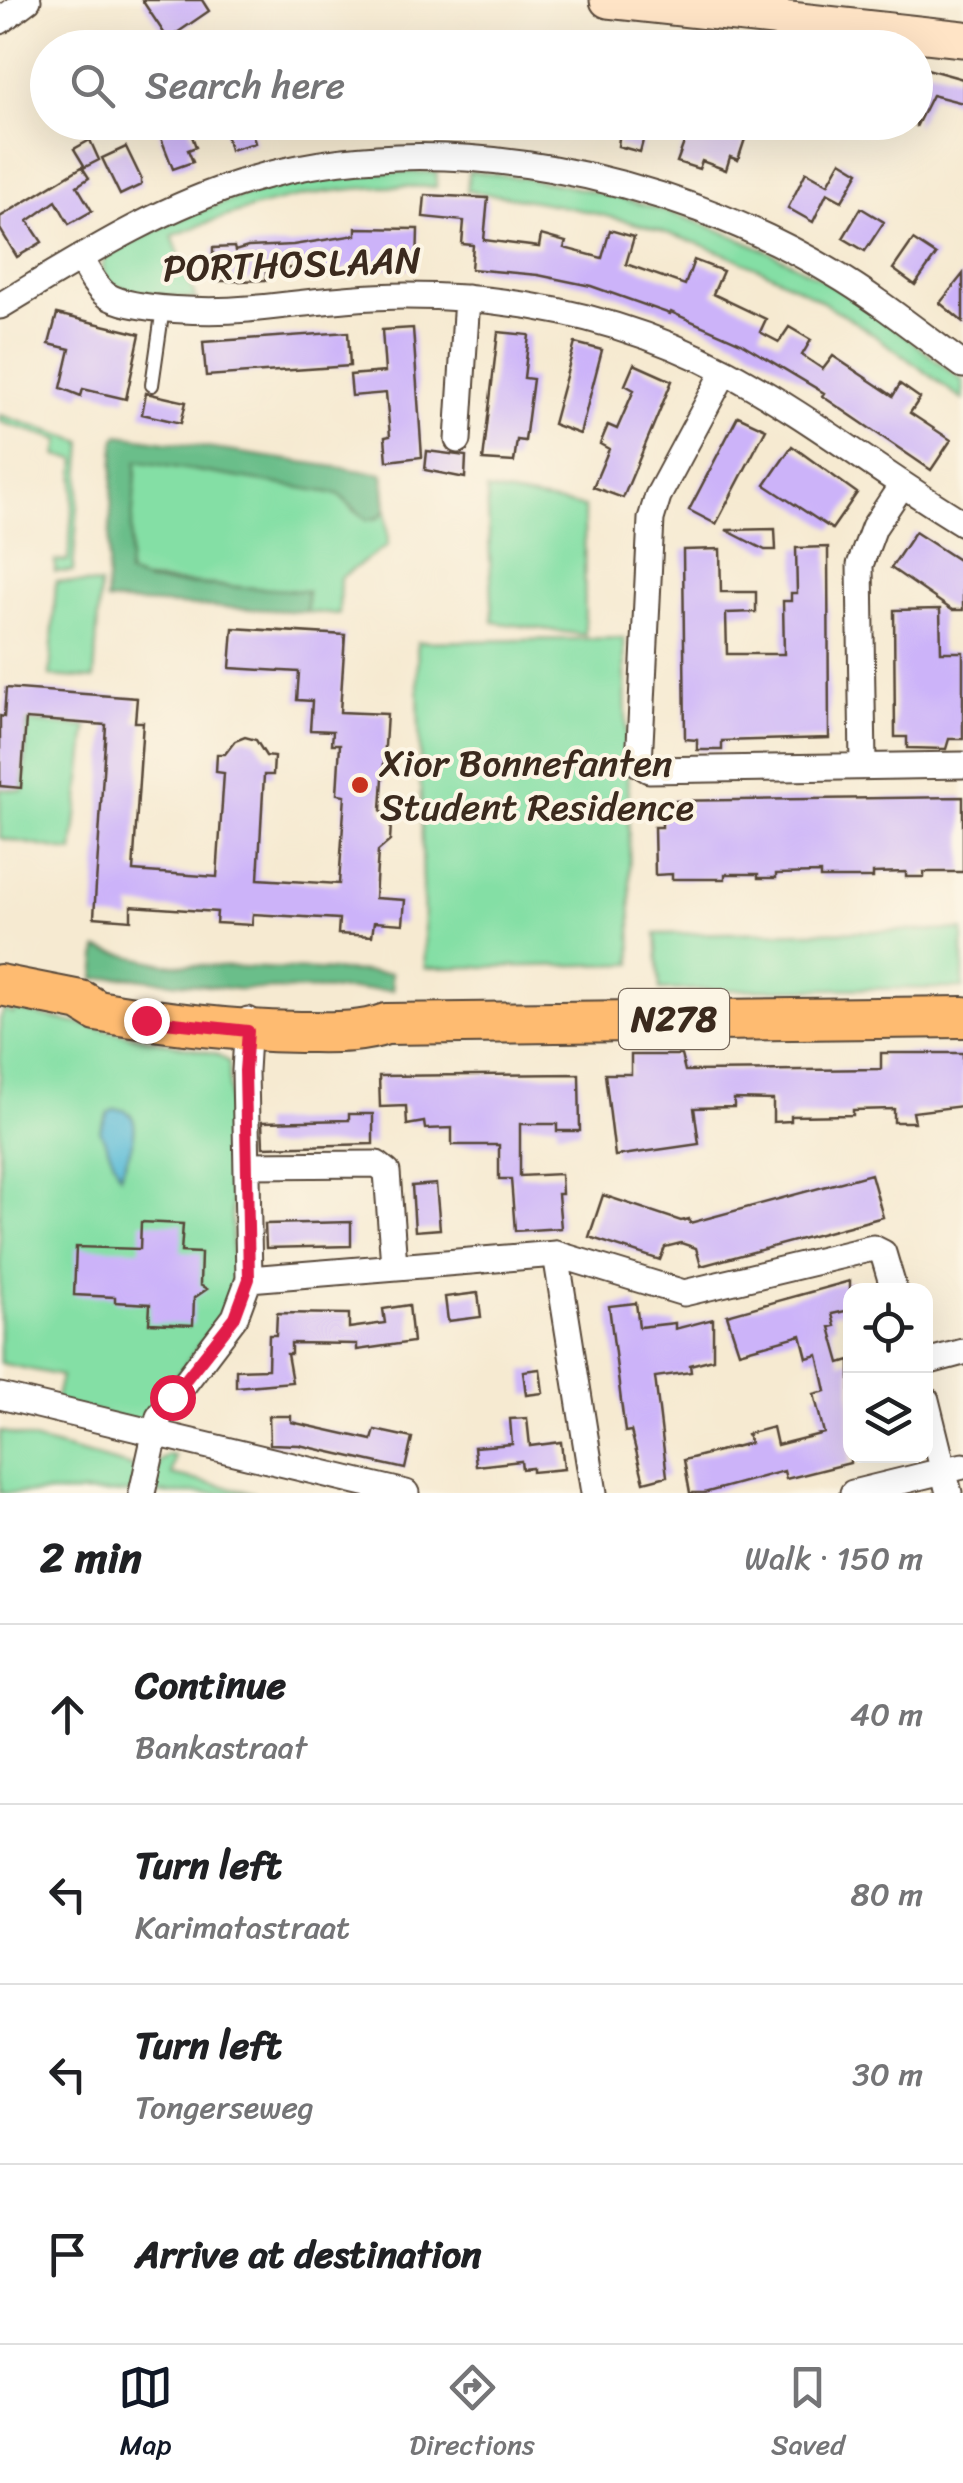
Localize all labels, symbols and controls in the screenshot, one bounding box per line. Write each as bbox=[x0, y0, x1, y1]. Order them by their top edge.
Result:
search box bbox=[30, 30, 933, 140]
text: Search here bbox=[145, 52, 345, 119]
icon: search bbox=[65, 58, 120, 113]
street label: PORTHOSLAAN bbox=[162, 227, 422, 302]
place label: Xior Bonnefanten Student Residence bbox=[378, 730, 694, 841]
marker: Xior Bonnefanten Student Residence bbox=[349, 774, 371, 796]
road number: N278 bbox=[619, 989, 729, 1049]
route end bbox=[124, 998, 170, 1044]
map controls bbox=[843, 1283, 933, 1463]
button: locate bbox=[843, 1283, 933, 1373]
button: layers bbox=[843, 1373, 933, 1463]
route start bbox=[150, 1375, 196, 1421]
text: 2 min bbox=[40, 1521, 142, 1595]
text: Walk · 150 m bbox=[745, 1530, 923, 1587]
text: Continue bbox=[135, 1652, 286, 1719]
text: 40 m bbox=[850, 1686, 923, 1743]
icon: ahead bbox=[40, 1687, 95, 1742]
text: Bankastraat bbox=[135, 1719, 307, 1776]
text: Turn left bbox=[135, 1832, 281, 1899]
text: 80 m bbox=[851, 1866, 923, 1923]
icon: left bbox=[40, 1867, 95, 1922]
text: Karimatastraat bbox=[135, 1899, 350, 1956]
text: Turn left bbox=[135, 2012, 281, 2079]
text: 30 m bbox=[852, 2046, 923, 2103]
icon: left bbox=[40, 2047, 95, 2102]
text: Tongerseweg bbox=[135, 2079, 314, 2136]
text: Arrive at destination bbox=[135, 2221, 482, 2288]
icon: arrive bbox=[40, 2227, 95, 2282]
tab: Map bbox=[118, 2360, 173, 2469]
tab: Directions bbox=[409, 2360, 535, 2469]
tab: Saved bbox=[771, 2360, 845, 2469]

